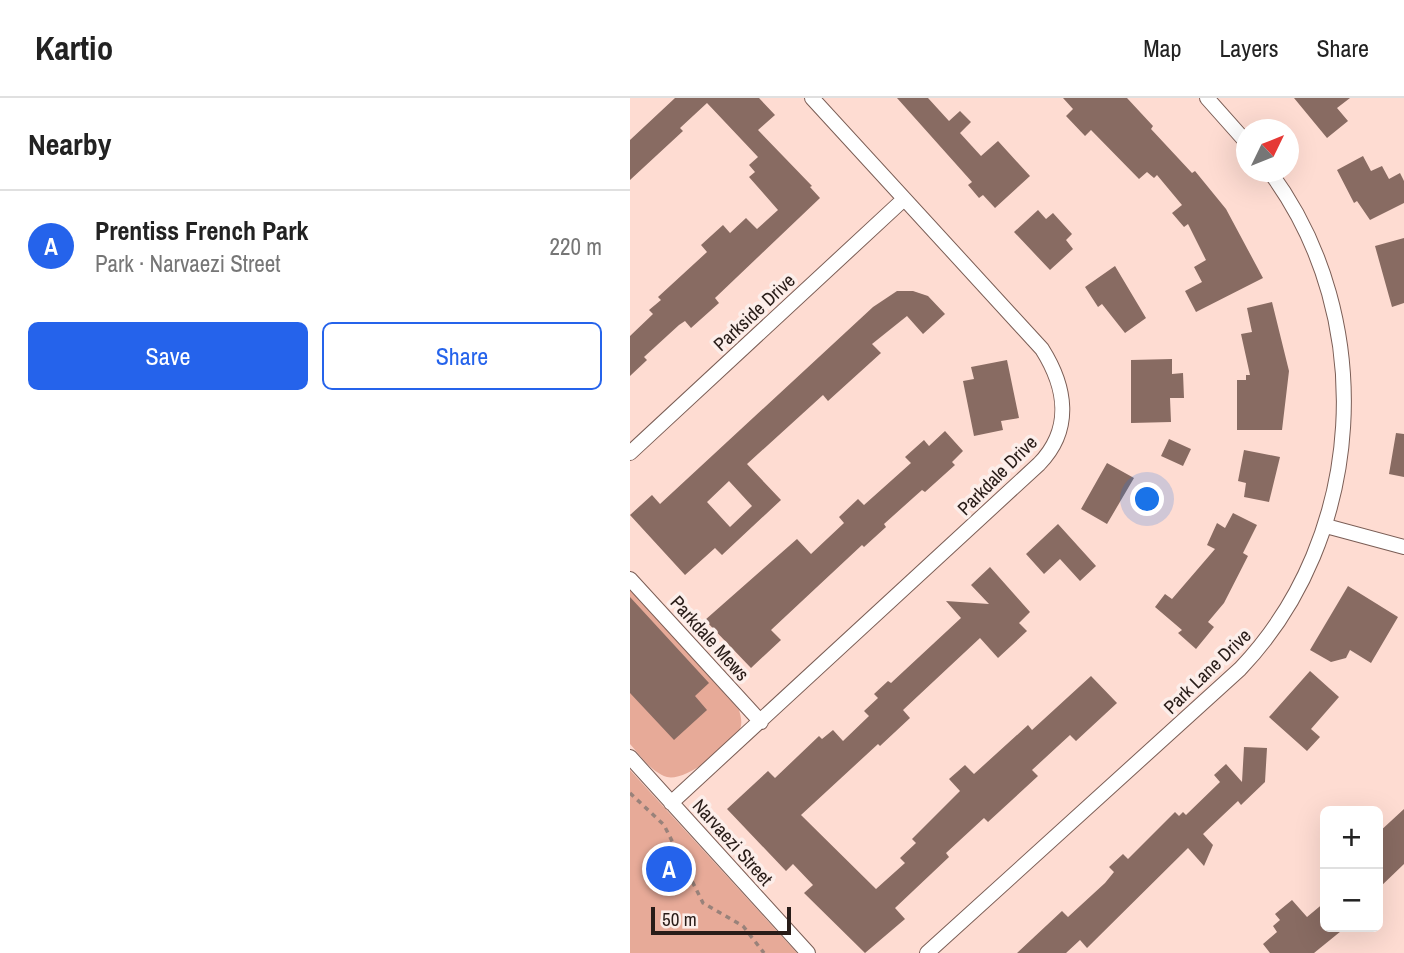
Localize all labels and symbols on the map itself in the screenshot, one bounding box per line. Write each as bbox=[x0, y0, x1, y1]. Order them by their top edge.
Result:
north arrow bbox=[1236, 119, 1299, 182]
street label: Parkside Drive bbox=[707, 267, 801, 357]
street label: Parkdale Drive bbox=[951, 429, 1043, 521]
your location bbox=[1130, 482, 1164, 516]
street label: Parkdale Mews bbox=[665, 590, 755, 686]
street label: Park Lane Drive bbox=[1157, 623, 1257, 719]
street label: Narvaezi Street bbox=[687, 793, 779, 891]
pin: A bbox=[646, 843, 692, 895]
scale bar bbox=[651, 904, 791, 936]

